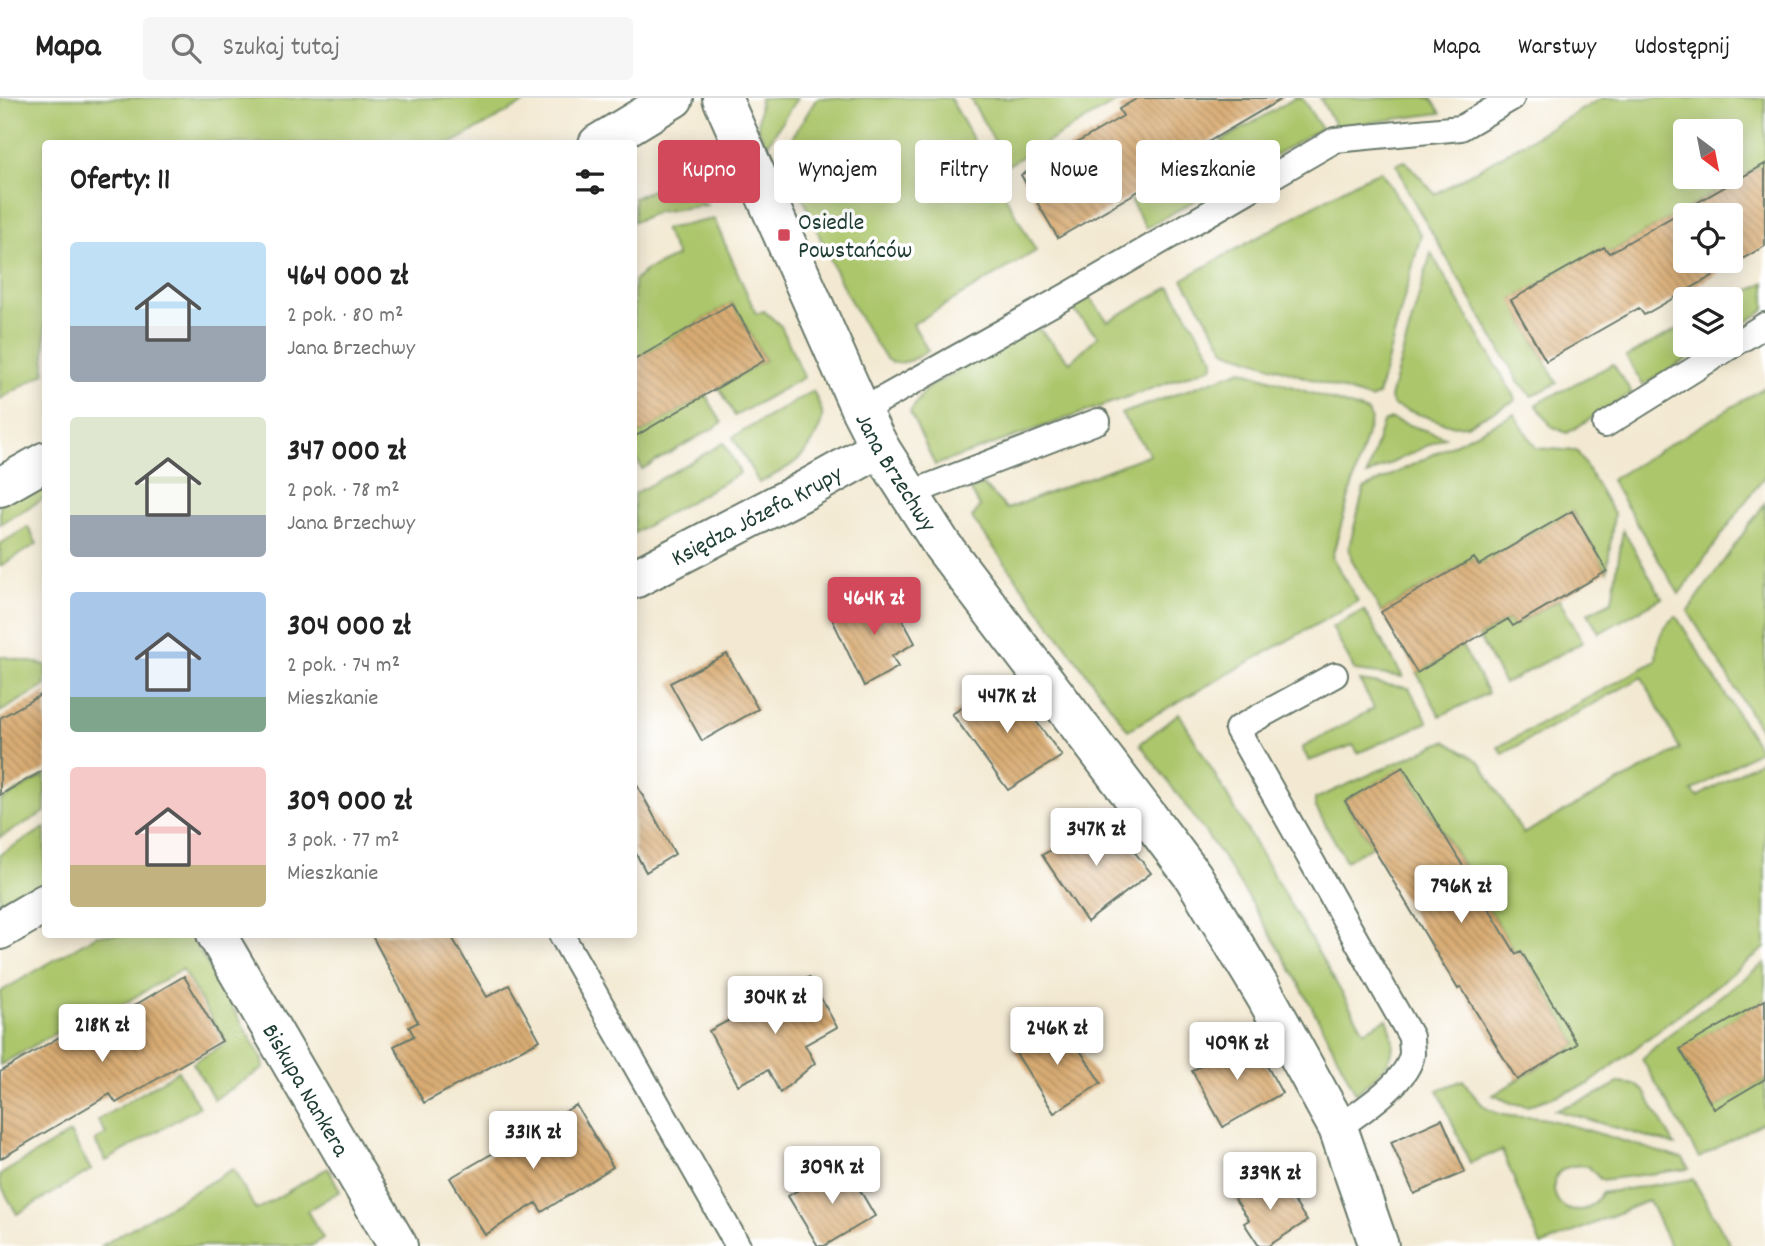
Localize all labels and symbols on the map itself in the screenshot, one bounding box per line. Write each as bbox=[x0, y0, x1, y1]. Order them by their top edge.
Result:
north arrow bbox=[1673, 119, 1743, 189]
place label: Osiedle Powstańców bbox=[798, 207, 912, 269]
marker: Osiedle Powstańców bbox=[776, 227, 792, 243]
street label: Jana Brzechwy bbox=[845, 408, 944, 541]
street label: Księdza Józefa Krupy bbox=[666, 458, 850, 577]
pin: 464K zł bbox=[809, 578, 939, 637]
pin: 447K zł bbox=[942, 676, 1072, 735]
pin: 347K zł bbox=[1031, 808, 1161, 868]
pin: 796K zł bbox=[1396, 866, 1526, 925]
pin: 304K zł bbox=[710, 976, 840, 1036]
pin: 218K zł bbox=[37, 1004, 167, 1064]
pin: 246K zł bbox=[992, 1007, 1122, 1067]
street label: Biskupa Nankera bbox=[252, 1018, 357, 1164]
pin: 409K zł bbox=[1172, 1023, 1302, 1082]
pin: 331K zł bbox=[468, 1112, 598, 1171]
pin: 309K zł bbox=[767, 1146, 897, 1206]
pin: 339K zł bbox=[1205, 1152, 1335, 1212]

